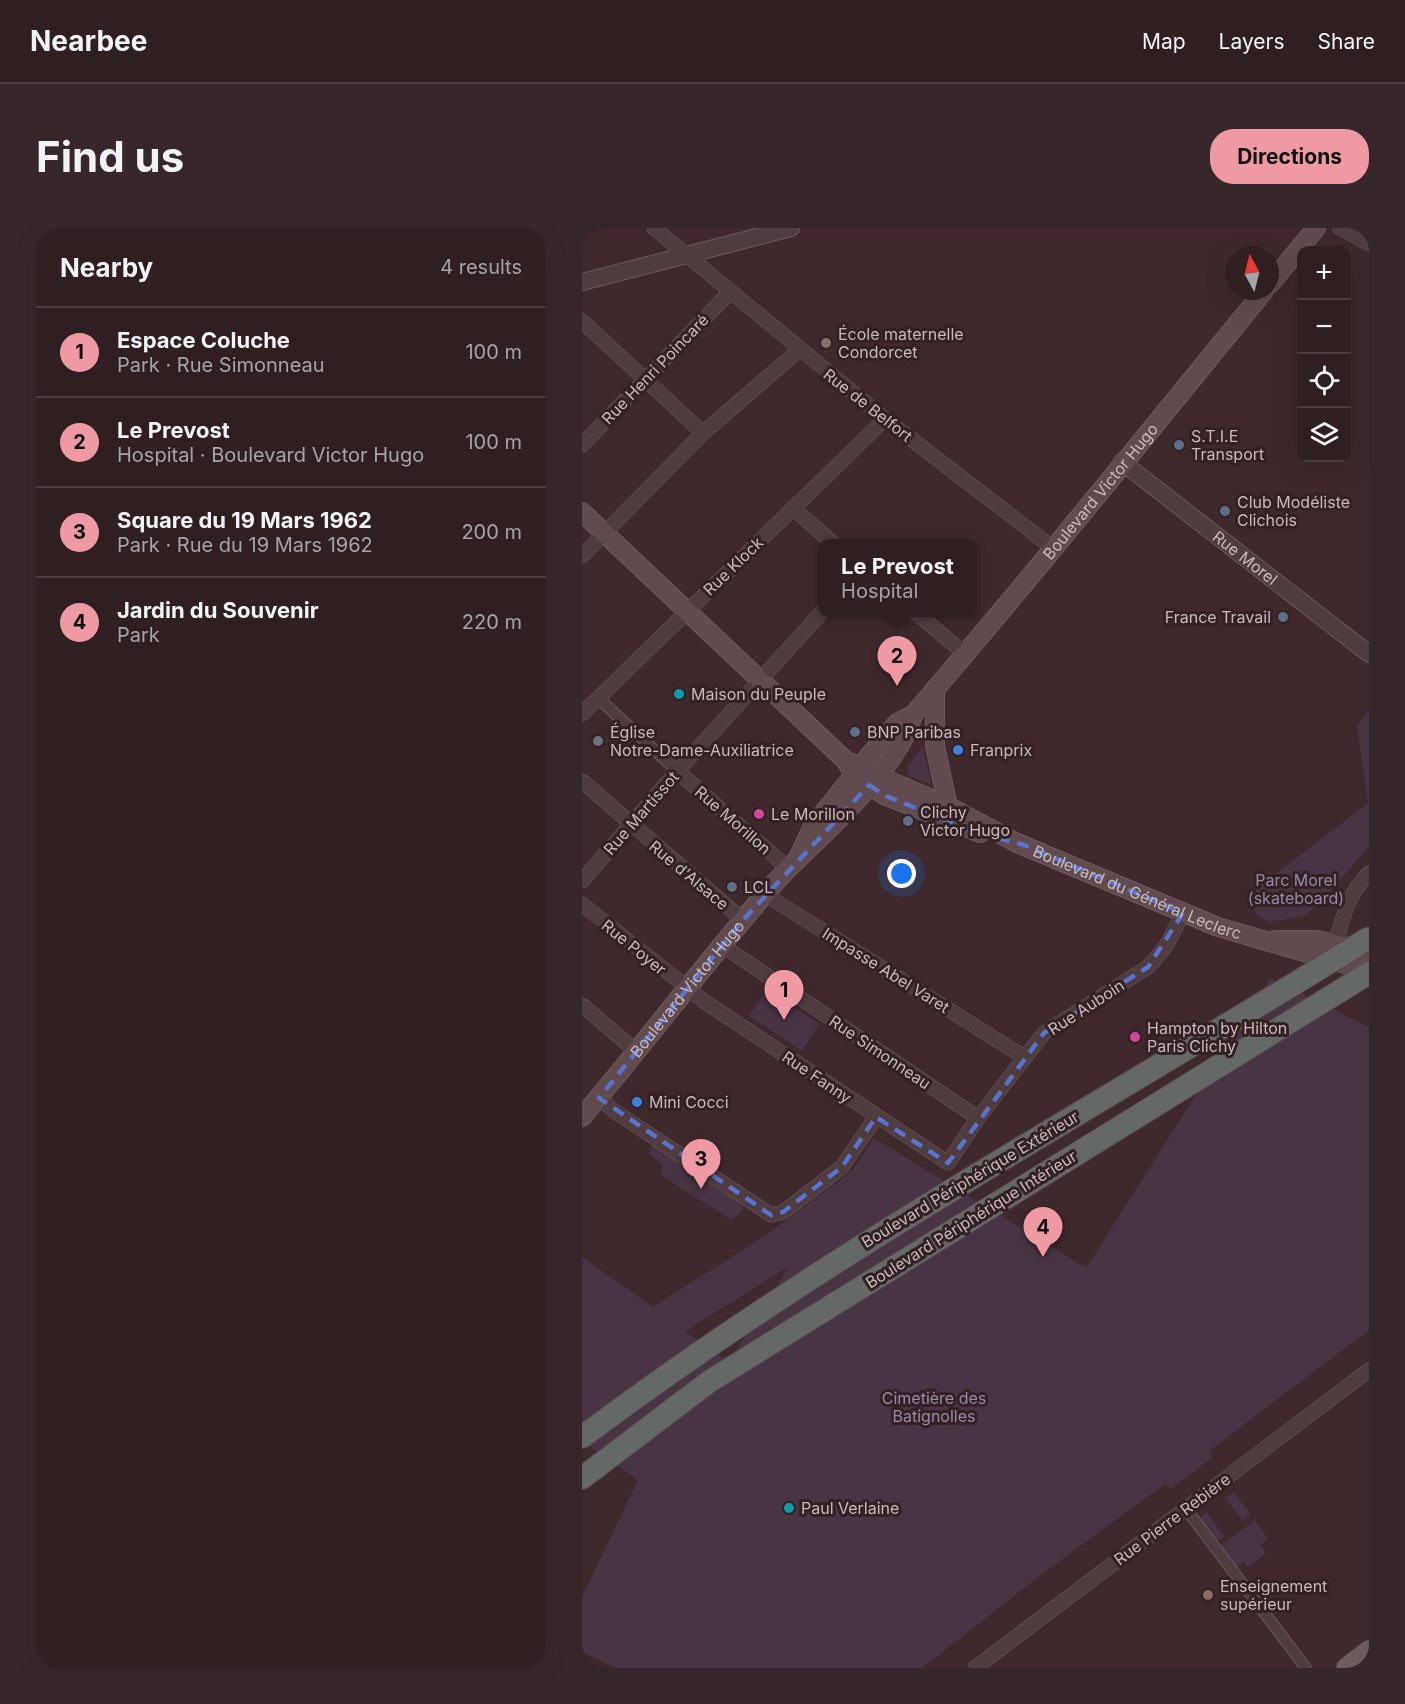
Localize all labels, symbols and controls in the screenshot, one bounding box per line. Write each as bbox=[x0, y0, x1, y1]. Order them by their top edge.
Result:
text: Nearbee bbox=[30, 24, 147, 58]
text: Map bbox=[1142, 29, 1186, 54]
text: Layers bbox=[1219, 29, 1285, 54]
text: Share bbox=[1318, 29, 1375, 54]
button: Directions bbox=[1210, 129, 1369, 184]
text: Find us bbox=[36, 131, 184, 182]
north arrow bbox=[1225, 246, 1279, 300]
map controls bbox=[1297, 246, 1351, 462]
button: + bbox=[1297, 246, 1351, 300]
text: Nearby bbox=[60, 252, 153, 283]
text: 4 results bbox=[440, 255, 522, 279]
button: − bbox=[1297, 300, 1351, 354]
street label: Rue Henri Poincaré bbox=[597, 310, 713, 428]
place label: École maternelle Condorcet bbox=[838, 324, 964, 362]
text: Espace Coluche bbox=[117, 327, 290, 353]
marker: École maternelle Condorcet bbox=[819, 336, 833, 350]
text: 1 bbox=[75, 340, 84, 364]
text: 100 m bbox=[465, 340, 522, 364]
text: Park · Rue Simonneau bbox=[117, 353, 325, 377]
button: locate bbox=[1297, 354, 1351, 408]
street label: Rue de Belfort bbox=[820, 364, 916, 446]
button: layers bbox=[1297, 408, 1351, 462]
text: Le Prevost bbox=[117, 417, 230, 443]
street label: Boulevard Victor Hugo bbox=[1038, 419, 1162, 564]
place label: S.T.I.E Transport bbox=[1191, 426, 1264, 464]
text: 2 bbox=[73, 430, 86, 454]
text: 100 m bbox=[465, 430, 522, 454]
marker: S.T.I.E Transport bbox=[1172, 438, 1186, 452]
text: Hospital · Boulevard Victor Hugo bbox=[117, 443, 424, 467]
place label: Club Modéliste Clichois bbox=[1237, 492, 1350, 530]
marker: Club Modéliste Clichois bbox=[1218, 504, 1232, 518]
text: Square du 19 Mars 1962 bbox=[117, 507, 372, 533]
text: 3 bbox=[73, 520, 86, 544]
text: 200 m bbox=[461, 520, 522, 544]
street label: Rue Morel bbox=[1209, 526, 1282, 589]
street label: Rue Klock bbox=[699, 532, 767, 599]
text: Park · Rue du 19 Mars 1962 bbox=[117, 533, 373, 557]
popup bbox=[818, 539, 977, 617]
text: Le Prevost bbox=[841, 553, 954, 579]
text: Hospital bbox=[841, 579, 918, 603]
text: Jardin du Souvenir bbox=[117, 597, 319, 623]
place label: France Travail bbox=[1165, 607, 1271, 627]
text: 4 bbox=[73, 610, 86, 634]
text: 220 m bbox=[462, 610, 522, 634]
marker: France Travail bbox=[1276, 610, 1290, 624]
text: Park bbox=[117, 623, 160, 647]
pin: 2 bbox=[878, 636, 916, 686]
place label: Maison du Peuple bbox=[691, 684, 826, 704]
marker: Maison du Peuple bbox=[672, 687, 686, 701]
place label: Église Notre-Dame-Auxiliatrice bbox=[610, 722, 794, 760]
place label: BNP Paribas bbox=[867, 722, 961, 742]
marker: BNP Paribas bbox=[848, 725, 862, 739]
marker: Église Notre-Dame-Auxiliatrice bbox=[591, 734, 605, 748]
place label: Franprix bbox=[970, 740, 1032, 760]
marker: Franprix bbox=[951, 743, 965, 757]
street label: Rue Martissot bbox=[599, 767, 683, 859]
street label: Rue Morillon bbox=[691, 781, 775, 859]
place label: Clichy Victor Hugo bbox=[920, 802, 1010, 840]
place label: Le Morillon bbox=[771, 804, 855, 824]
marker: Le Morillon bbox=[752, 807, 766, 821]
marker: Clichy Victor Hugo bbox=[901, 814, 915, 828]
street label: Rue d'Alsace bbox=[645, 836, 733, 914]
street label: Boulevard du Général Leclerc bbox=[1030, 841, 1244, 943]
your location bbox=[887, 859, 916, 888]
park label: Parc Morel (skateboard) bbox=[1248, 870, 1344, 908]
place label: LCL bbox=[744, 877, 773, 897]
marker: LCL bbox=[725, 880, 739, 894]
street label: Rue Poyer bbox=[598, 915, 670, 979]
street label: Boulevard Victor Hugo bbox=[626, 916, 749, 1061]
street label: Impasse Abel Varet bbox=[819, 923, 953, 1017]
pin: 1 bbox=[764, 970, 804, 1020]
street label: Rue Auboin bbox=[1044, 975, 1128, 1039]
street label: Rue Simonneau bbox=[825, 1011, 935, 1093]
place label: Hampton by Hilton Paris Clichy bbox=[1147, 1018, 1287, 1056]
marker: Hampton by Hilton Paris Clichy bbox=[1128, 1030, 1142, 1044]
street label: Rue Fanny bbox=[779, 1047, 855, 1107]
place label: Mini Cocci bbox=[649, 1092, 729, 1112]
marker: Mini Cocci bbox=[630, 1095, 644, 1109]
street label: Boulevard Périphérique Extérieur bbox=[858, 1106, 1082, 1252]
pin: 3 bbox=[682, 1140, 720, 1189]
street label: Boulevard Périphérique Intérieur bbox=[862, 1146, 1080, 1292]
pin: 4 bbox=[1024, 1208, 1062, 1257]
park label: Cimetière des Batignolles bbox=[882, 1388, 986, 1426]
street label: Rue Pierre Rebière bbox=[1110, 1469, 1234, 1569]
place label: Paul Verlaine bbox=[801, 1498, 899, 1518]
marker: Paul Verlaine bbox=[782, 1501, 796, 1515]
place label: Enseignement supérieur bbox=[1220, 1576, 1327, 1614]
marker: Enseignement supérieur bbox=[1201, 1588, 1215, 1602]

